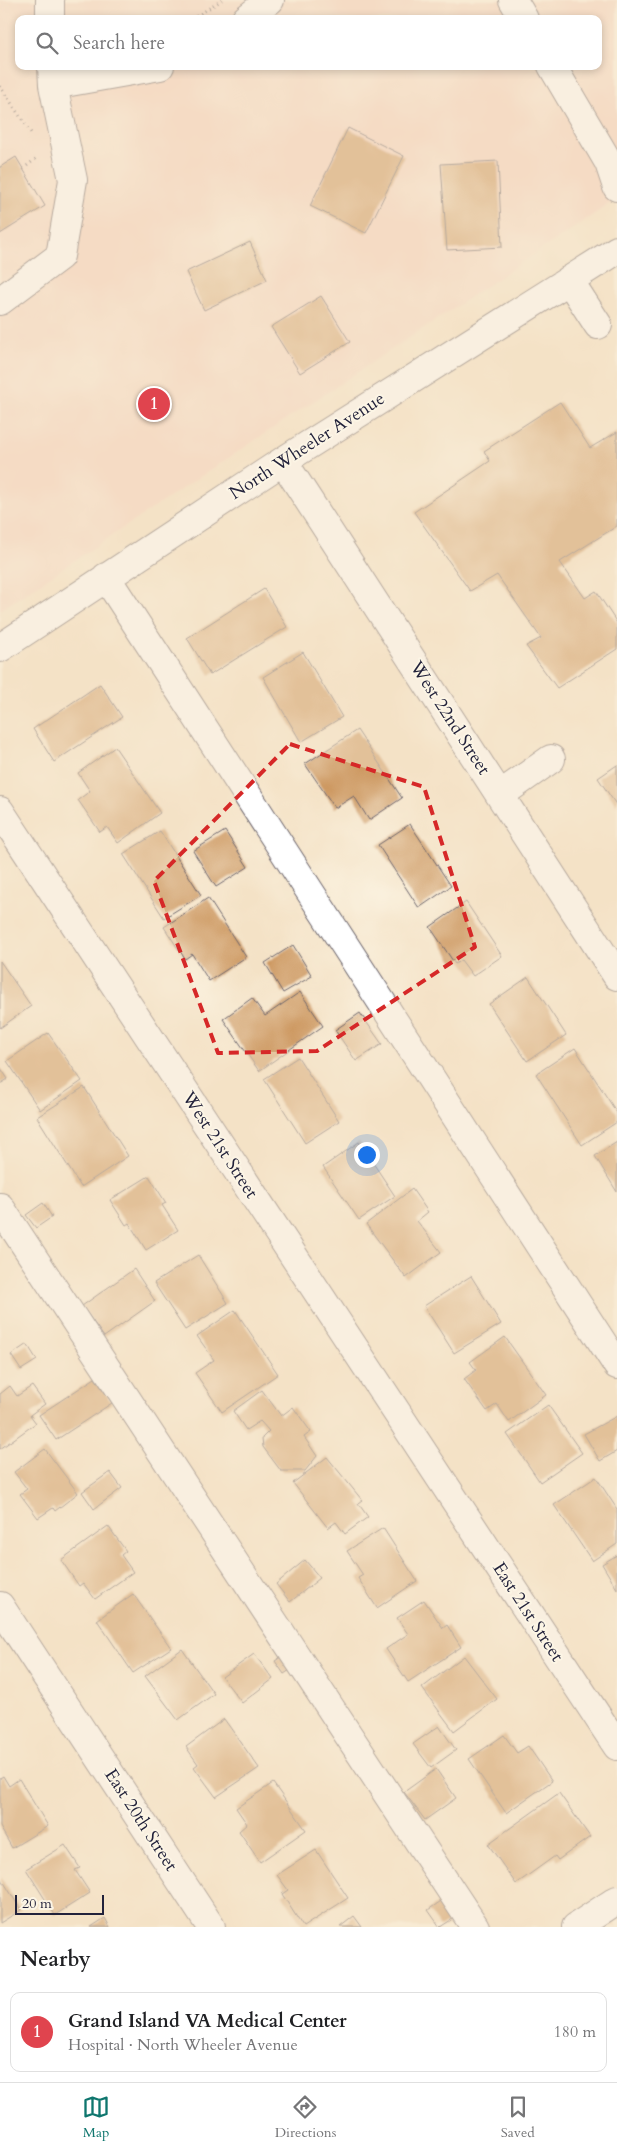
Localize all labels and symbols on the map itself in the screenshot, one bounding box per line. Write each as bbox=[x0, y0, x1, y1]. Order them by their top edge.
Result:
pin: 1 bbox=[138, 385, 170, 423]
street label: North Wheeler Avenue bbox=[224, 386, 390, 506]
street label: West 22nd Street bbox=[403, 655, 496, 780]
street label: West 21st Street bbox=[176, 1086, 264, 1204]
your location bbox=[354, 1142, 380, 1168]
street label: East 21st Street bbox=[487, 1558, 570, 1667]
street label: East 20th Street bbox=[98, 1764, 184, 1876]
scale bar bbox=[15, 1892, 104, 1915]

